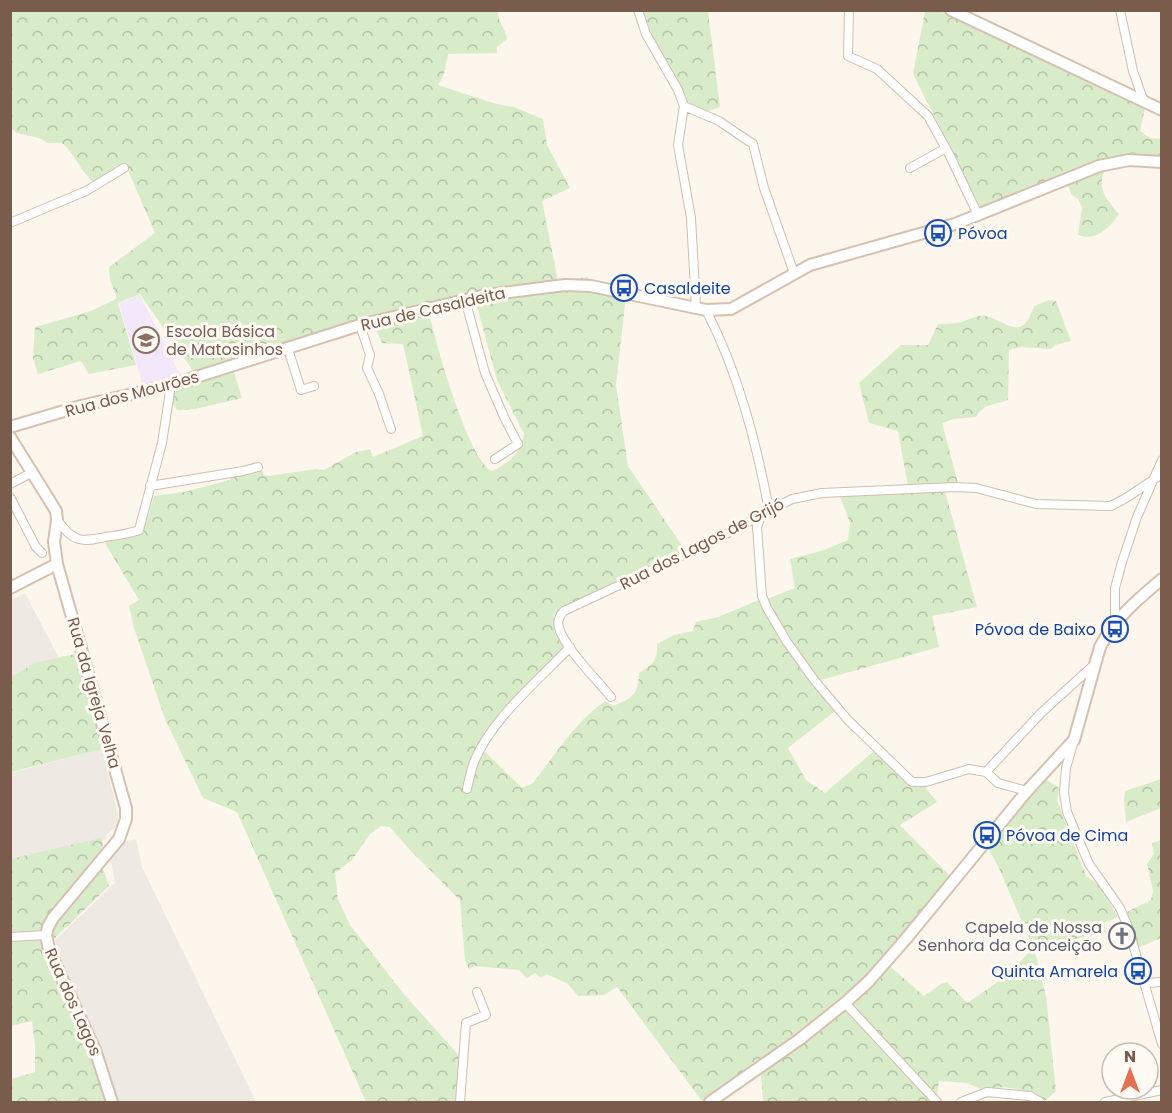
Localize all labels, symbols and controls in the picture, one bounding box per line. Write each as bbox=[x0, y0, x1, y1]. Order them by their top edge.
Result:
bus stop icon: Póvoa bbox=[923, 218, 953, 248]
place label: Póvoa bbox=[958, 222, 1008, 245]
bus stop icon: Casaldeite bbox=[609, 273, 639, 303]
place label: Casaldeite bbox=[644, 277, 731, 300]
street label: Rua de Casaldeita bbox=[358, 281, 508, 337]
place label: Escola Básica de Matosinhos bbox=[166, 320, 283, 361]
school or university icon: Escola Básica de Matosinhos bbox=[131, 325, 161, 355]
street label: Rua dos Mourões bbox=[63, 365, 201, 423]
street label: Rua dos Lagos de Grijó bbox=[616, 493, 788, 595]
bus stop icon: Póvoa de Baixo bbox=[1100, 614, 1130, 644]
street label: Rua da Igreja Velha bbox=[61, 615, 127, 771]
place label: Póvoa de Baixo bbox=[975, 618, 1096, 641]
bus stop icon: Póvoa de Cima bbox=[972, 820, 1002, 850]
place label: Póvoa de Cima bbox=[1006, 824, 1128, 847]
place label: Capela de Nossa Senhora da Conceição bbox=[918, 916, 1102, 957]
church icon: Capela de Nossa Senhora da Conceição bbox=[1107, 921, 1137, 951]
street label: Rua dos Lagos bbox=[39, 944, 107, 1060]
bus stop icon: Quinta Amarela bbox=[1123, 956, 1153, 986]
place label: Quinta Amarela bbox=[991, 960, 1118, 983]
north arrow bbox=[1100, 1041, 1160, 1101]
text: N bbox=[1124, 1045, 1136, 1068]

